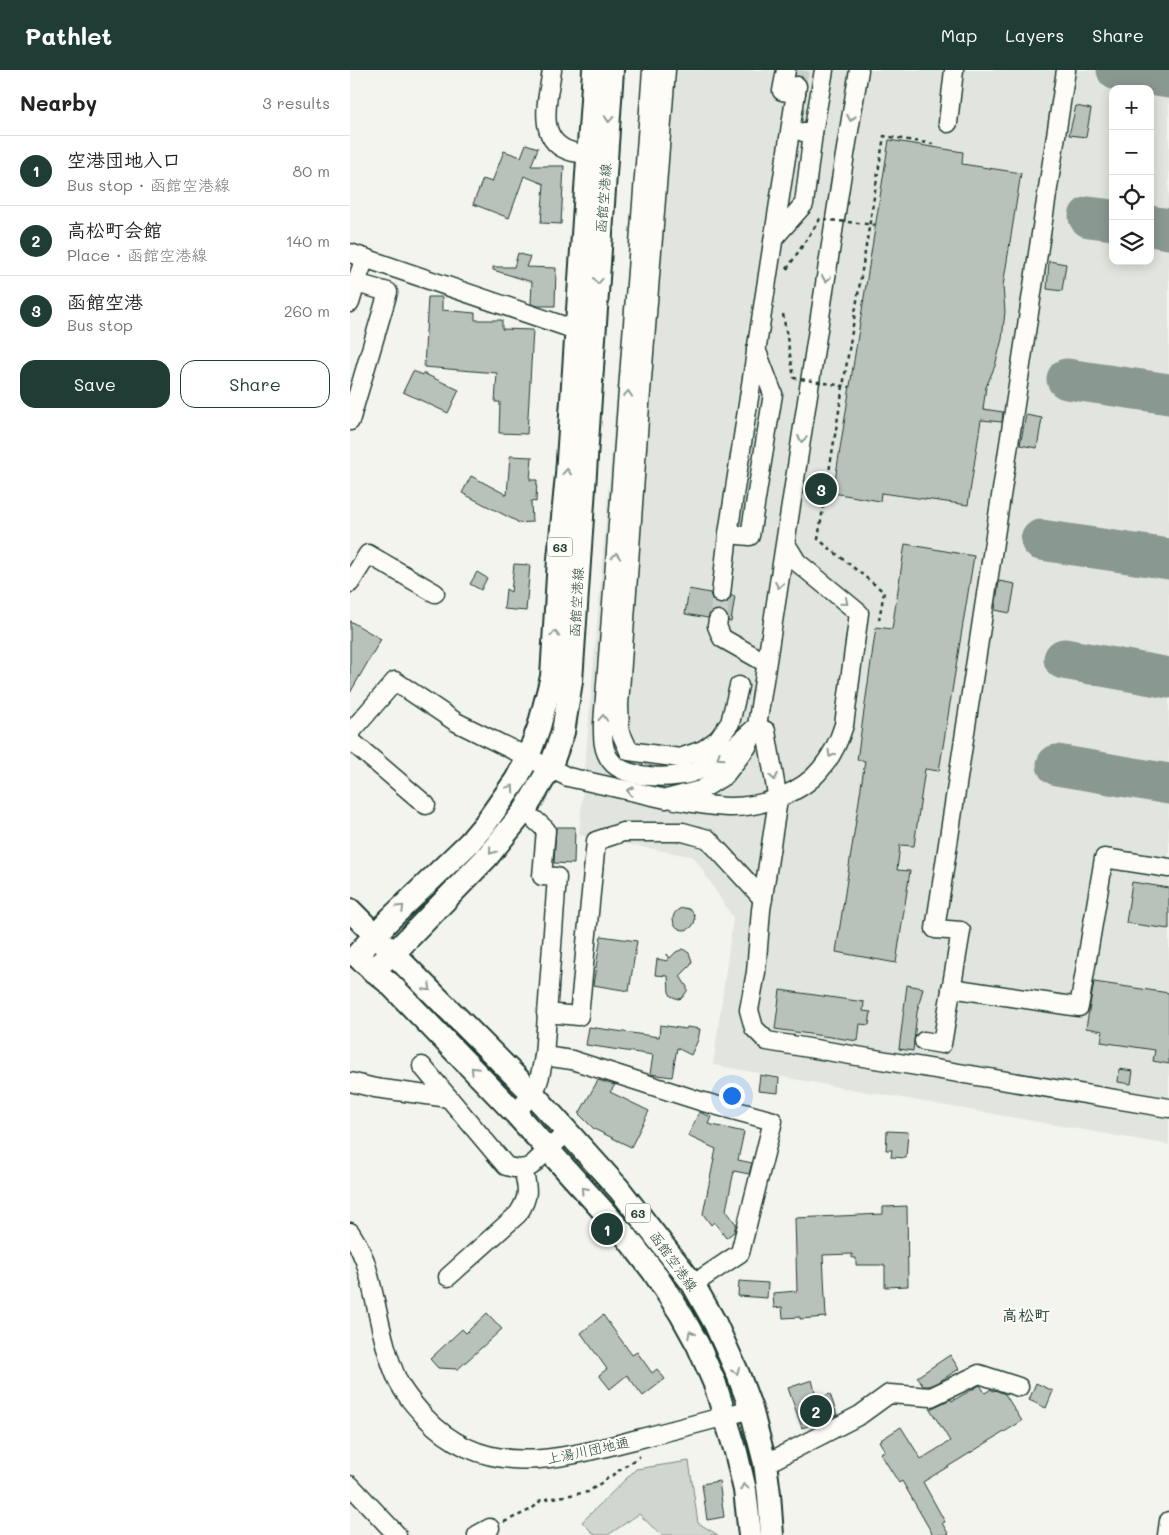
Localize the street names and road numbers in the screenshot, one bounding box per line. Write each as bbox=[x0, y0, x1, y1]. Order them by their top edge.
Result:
street label: 函館空港線 bbox=[591, 162, 615, 234]
road number: 63 bbox=[548, 538, 572, 557]
street label: 函館空港線 bbox=[565, 567, 587, 637]
road number: 63 bbox=[626, 1204, 650, 1222]
street label: 函館空港線 bbox=[646, 1227, 702, 1295]
street label: 上湯川団地通 bbox=[545, 1432, 631, 1468]

